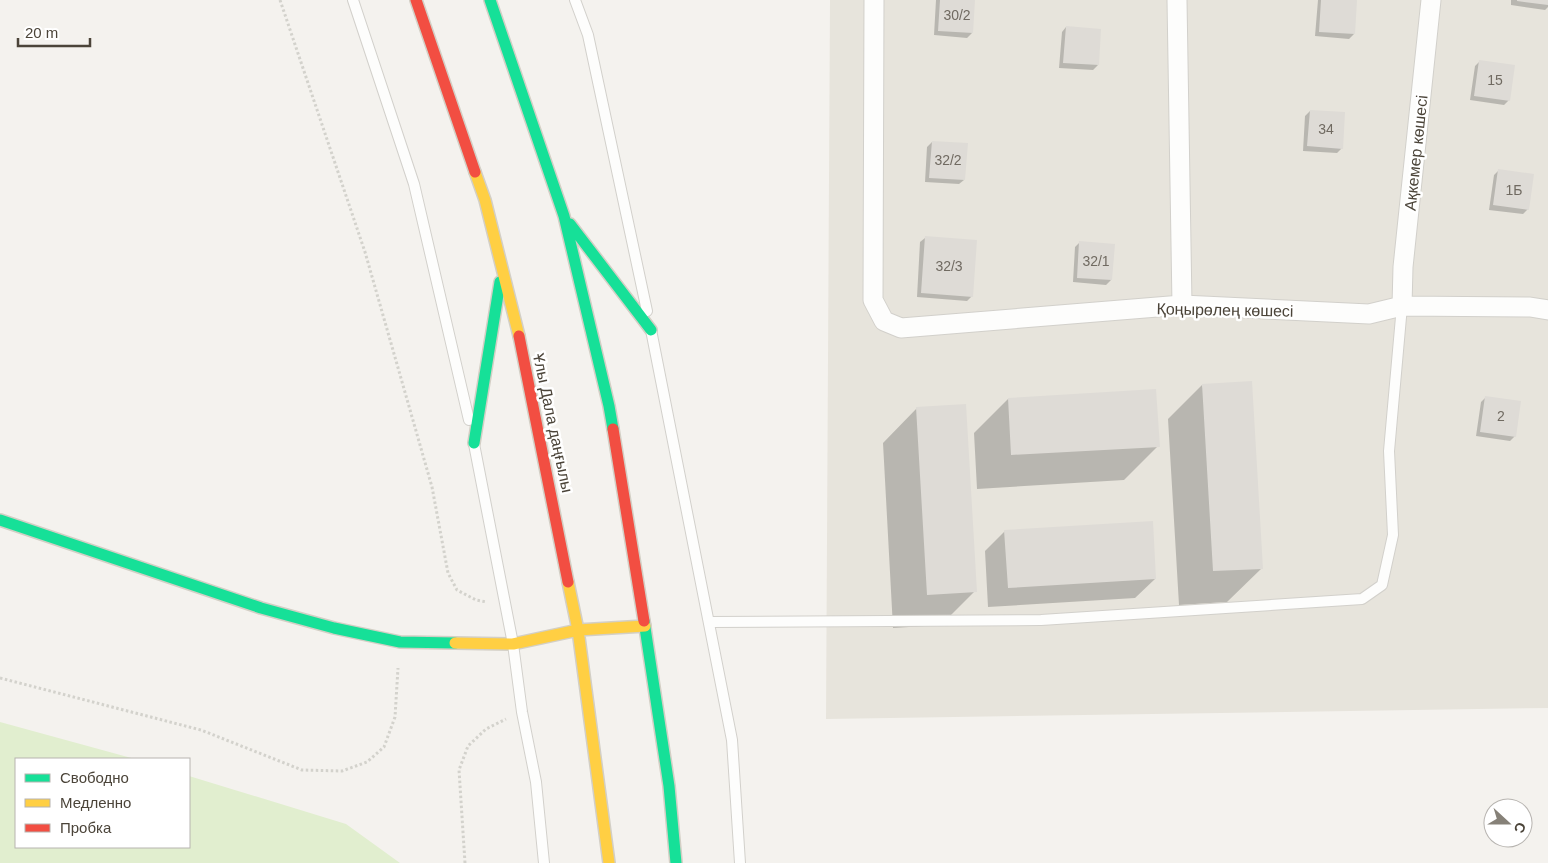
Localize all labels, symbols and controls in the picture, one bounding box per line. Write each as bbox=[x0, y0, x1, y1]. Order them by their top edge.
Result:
house number: 30/2 bbox=[943, 7, 971, 23]
scale bar bbox=[18, 15, 90, 47]
text: 20 m bbox=[25, 24, 58, 41]
house number: 15 bbox=[1487, 72, 1503, 88]
street label: Ақкемер көшесі bbox=[1401, 94, 1431, 212]
house number: 34 bbox=[1318, 121, 1334, 137]
house number: 32/2 bbox=[934, 152, 962, 168]
house number: 1Б bbox=[1506, 182, 1522, 198]
house number: 32/1 bbox=[1082, 253, 1110, 269]
house number: 32/3 bbox=[935, 258, 963, 274]
street label: Қоңырөлең көшесі bbox=[1156, 300, 1294, 320]
street label: Ұлы Дала даңғылы bbox=[530, 352, 576, 494]
house number: 2 bbox=[1497, 408, 1505, 424]
legend bbox=[15, 758, 190, 848]
text: Свободно bbox=[60, 769, 129, 786]
text: Медленно bbox=[60, 794, 131, 811]
north arrow bbox=[1483, 798, 1533, 848]
text: Пробка bbox=[60, 819, 112, 836]
text: С bbox=[1511, 820, 1529, 835]

